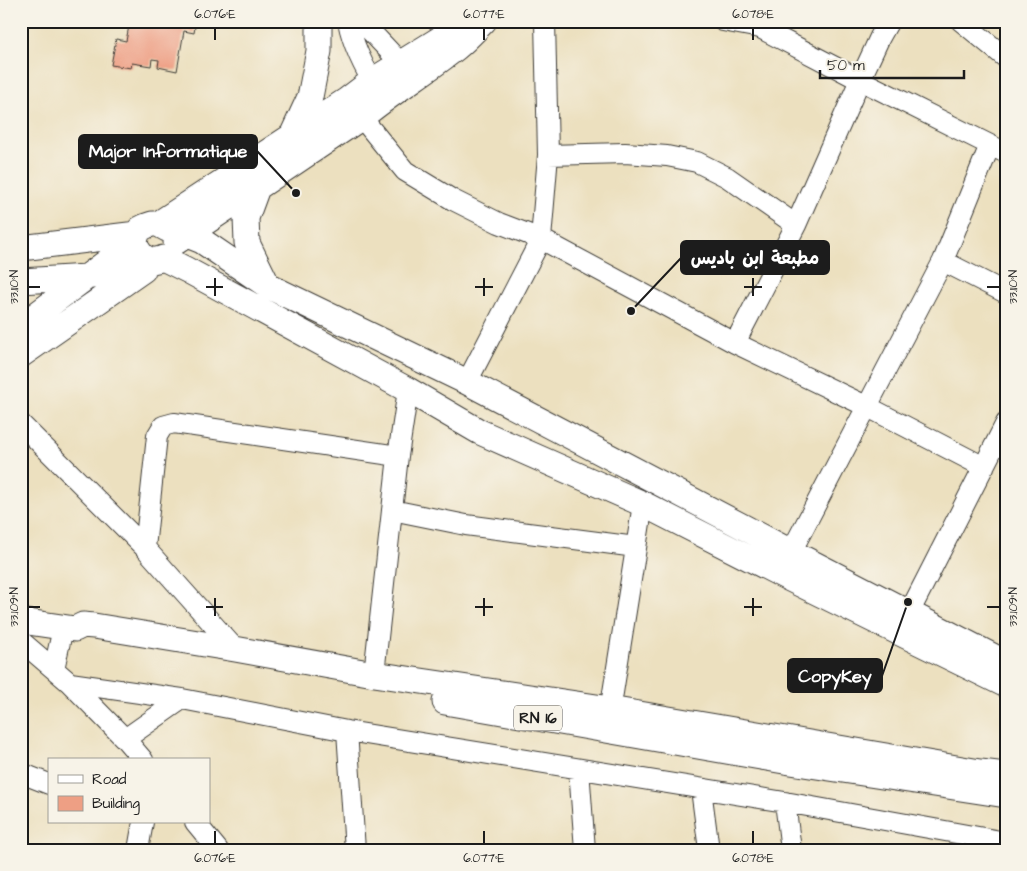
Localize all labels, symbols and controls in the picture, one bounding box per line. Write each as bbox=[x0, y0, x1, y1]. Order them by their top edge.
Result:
text: 6.076°E bbox=[194, 6, 236, 23]
text: 6.077°E bbox=[463, 6, 505, 23]
text: 6.078°E bbox=[732, 6, 774, 23]
scale bar bbox=[820, 48, 963, 80]
text: 50 m bbox=[827, 55, 865, 76]
callout: Major Informatique bbox=[79, 135, 257, 168]
text: Major Informatique bbox=[89, 139, 247, 164]
callout: مطبعة ابن باديس bbox=[681, 241, 829, 274]
text: مطبعة ابن باديس bbox=[691, 246, 819, 271]
text: 33.110°N bbox=[6, 269, 23, 304]
text: 33.110°N bbox=[1005, 269, 1022, 304]
text: 33.109°N bbox=[6, 587, 23, 627]
text: 33.109°N bbox=[1005, 587, 1022, 627]
callout: CopyKey bbox=[788, 659, 882, 692]
text: CopyKey bbox=[798, 664, 872, 690]
road number: RN 16 bbox=[514, 706, 562, 730]
legend bbox=[48, 758, 210, 824]
text: Road bbox=[92, 769, 127, 790]
text: Building bbox=[92, 793, 140, 815]
text: 6.076°E bbox=[194, 850, 236, 867]
text: 6.077°E bbox=[463, 850, 505, 867]
text: 6.078°E bbox=[732, 850, 774, 867]

